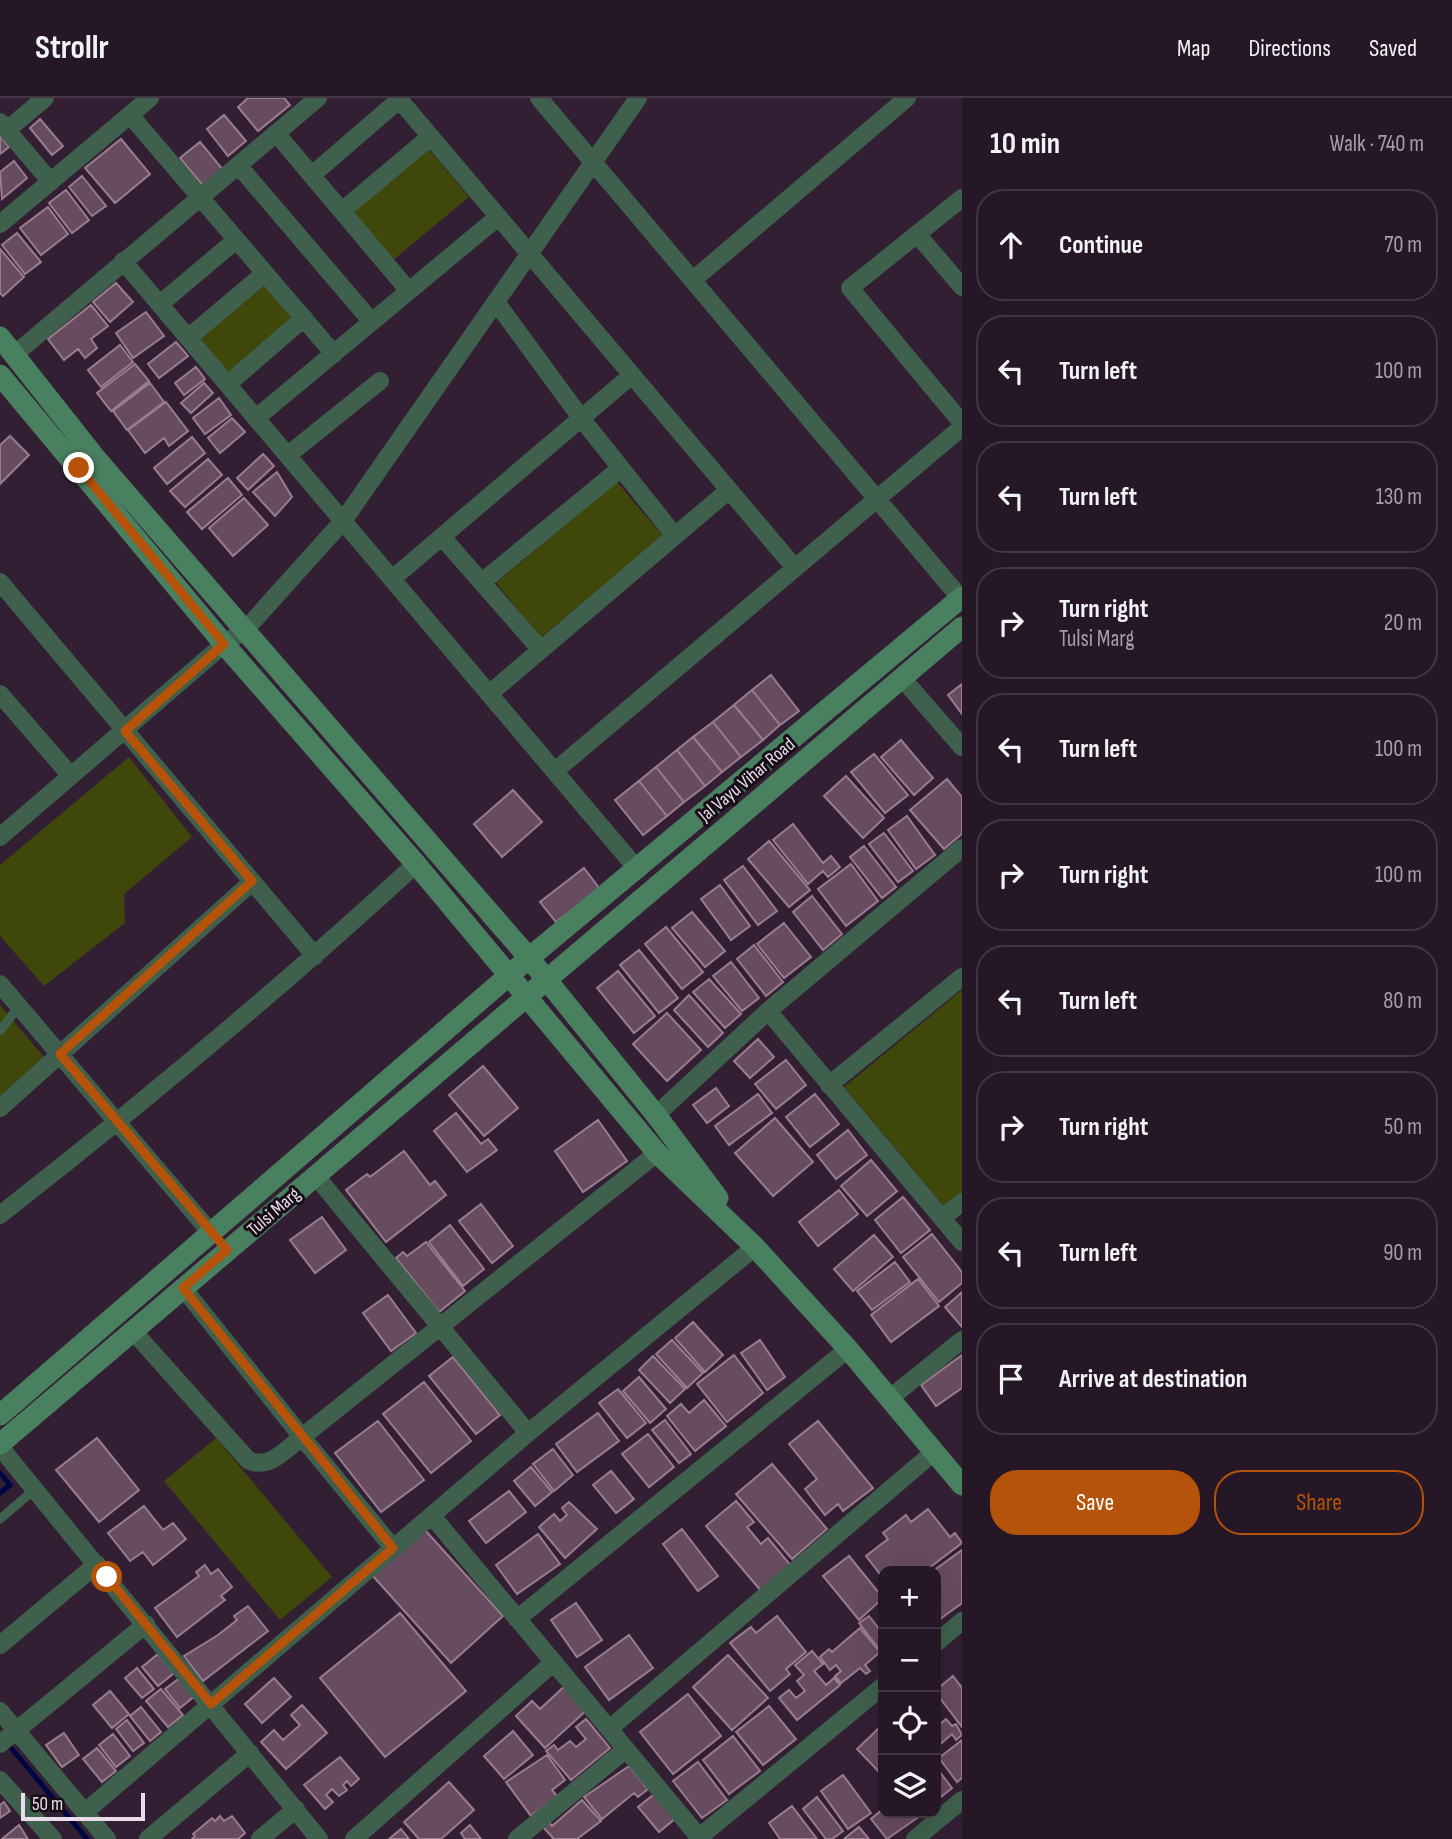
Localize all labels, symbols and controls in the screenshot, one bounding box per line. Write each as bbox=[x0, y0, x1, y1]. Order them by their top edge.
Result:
text: Strollr bbox=[35, 28, 109, 68]
text: Map bbox=[1177, 34, 1210, 63]
text: Directions bbox=[1248, 34, 1331, 63]
text: Saved bbox=[1369, 34, 1417, 63]
text: 10 min bbox=[990, 126, 1060, 162]
text: Walk · 740 m bbox=[1330, 130, 1424, 158]
icon: ahead bbox=[992, 226, 1030, 264]
text: Continue bbox=[1059, 230, 1143, 261]
text: 70 m bbox=[1384, 231, 1422, 259]
icon: left bbox=[992, 352, 1030, 390]
text: Turn left bbox=[1059, 356, 1137, 387]
text: 100 m bbox=[1375, 357, 1422, 385]
route end bbox=[63, 452, 94, 483]
icon: left bbox=[992, 478, 1030, 516]
text: Turn left bbox=[1059, 482, 1137, 513]
text: 130 m bbox=[1376, 483, 1422, 511]
text: Turn right bbox=[1059, 594, 1148, 625]
icon: right bbox=[992, 604, 1030, 642]
text: 20 m bbox=[1384, 609, 1422, 637]
text: Tulsi Marg bbox=[1059, 625, 1134, 653]
icon: left bbox=[992, 730, 1030, 768]
street label: Jal Vayu Vihar Road bbox=[693, 733, 800, 828]
text: Turn left bbox=[1059, 734, 1137, 765]
text: 100 m bbox=[1375, 735, 1422, 763]
icon: right bbox=[992, 856, 1030, 894]
text: Turn right bbox=[1059, 860, 1148, 891]
text: 100 m bbox=[1375, 861, 1422, 889]
icon: left bbox=[992, 982, 1030, 1020]
text: Turn left bbox=[1059, 986, 1137, 1017]
text: 80 m bbox=[1383, 987, 1422, 1015]
icon: right bbox=[992, 1108, 1030, 1146]
text: Turn right bbox=[1059, 1112, 1148, 1143]
text: 50 m bbox=[1384, 1113, 1422, 1141]
street label: Tulsi Marg bbox=[243, 1183, 305, 1241]
icon: left bbox=[992, 1234, 1030, 1272]
text: Turn left bbox=[1059, 1238, 1137, 1269]
text: 90 m bbox=[1383, 1239, 1422, 1267]
icon: arrive bbox=[992, 1360, 1030, 1398]
text: Arrive at destination bbox=[1059, 1364, 1247, 1395]
button: Save bbox=[990, 1470, 1200, 1535]
button: Share bbox=[1214, 1470, 1424, 1535]
route start bbox=[91, 1561, 122, 1592]
map controls bbox=[878, 1566, 941, 1818]
button: + bbox=[878, 1566, 941, 1629]
button: − bbox=[878, 1629, 941, 1692]
button: locate bbox=[878, 1692, 941, 1755]
button: layers bbox=[878, 1755, 941, 1818]
scale bar bbox=[21, 1790, 145, 1822]
text: 50 m bbox=[32, 1793, 63, 1816]

